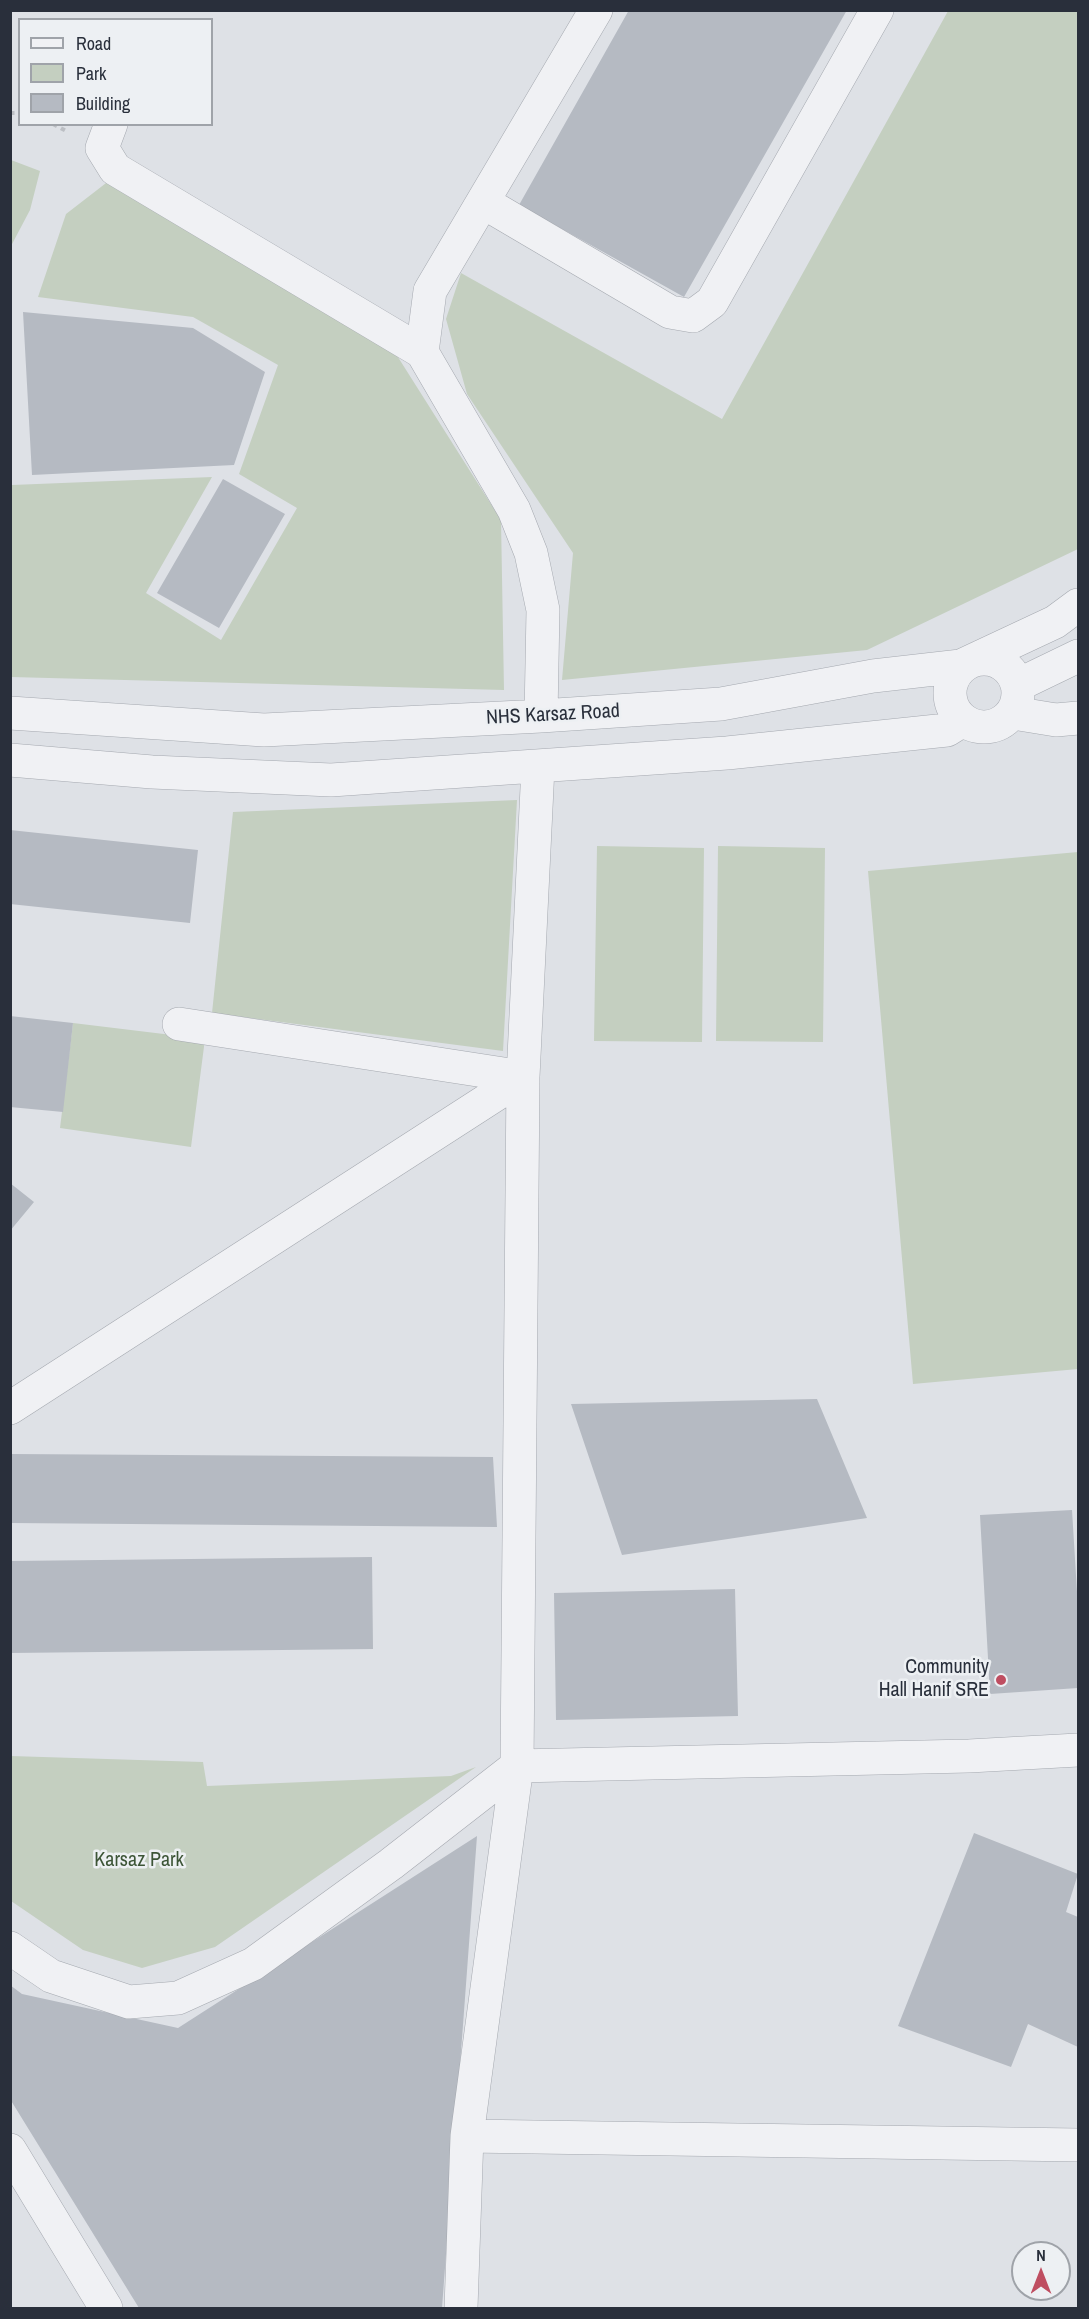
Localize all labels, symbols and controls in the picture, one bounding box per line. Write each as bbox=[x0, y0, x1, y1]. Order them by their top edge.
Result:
legend bbox=[18, 18, 213, 126]
text: Road bbox=[76, 31, 111, 56]
text: Park bbox=[76, 61, 106, 86]
text: Building bbox=[76, 91, 130, 116]
street label: NHS Karsaz Road bbox=[485, 700, 621, 730]
place label: Community Hall Hanif SRE bbox=[879, 1656, 989, 1703]
marker: Community Hall Hanif SRE bbox=[994, 1673, 1008, 1687]
park label: Karsaz Park bbox=[94, 1849, 184, 1873]
north arrow bbox=[1011, 2241, 1071, 2301]
text: N bbox=[1036, 2244, 1046, 2266]

